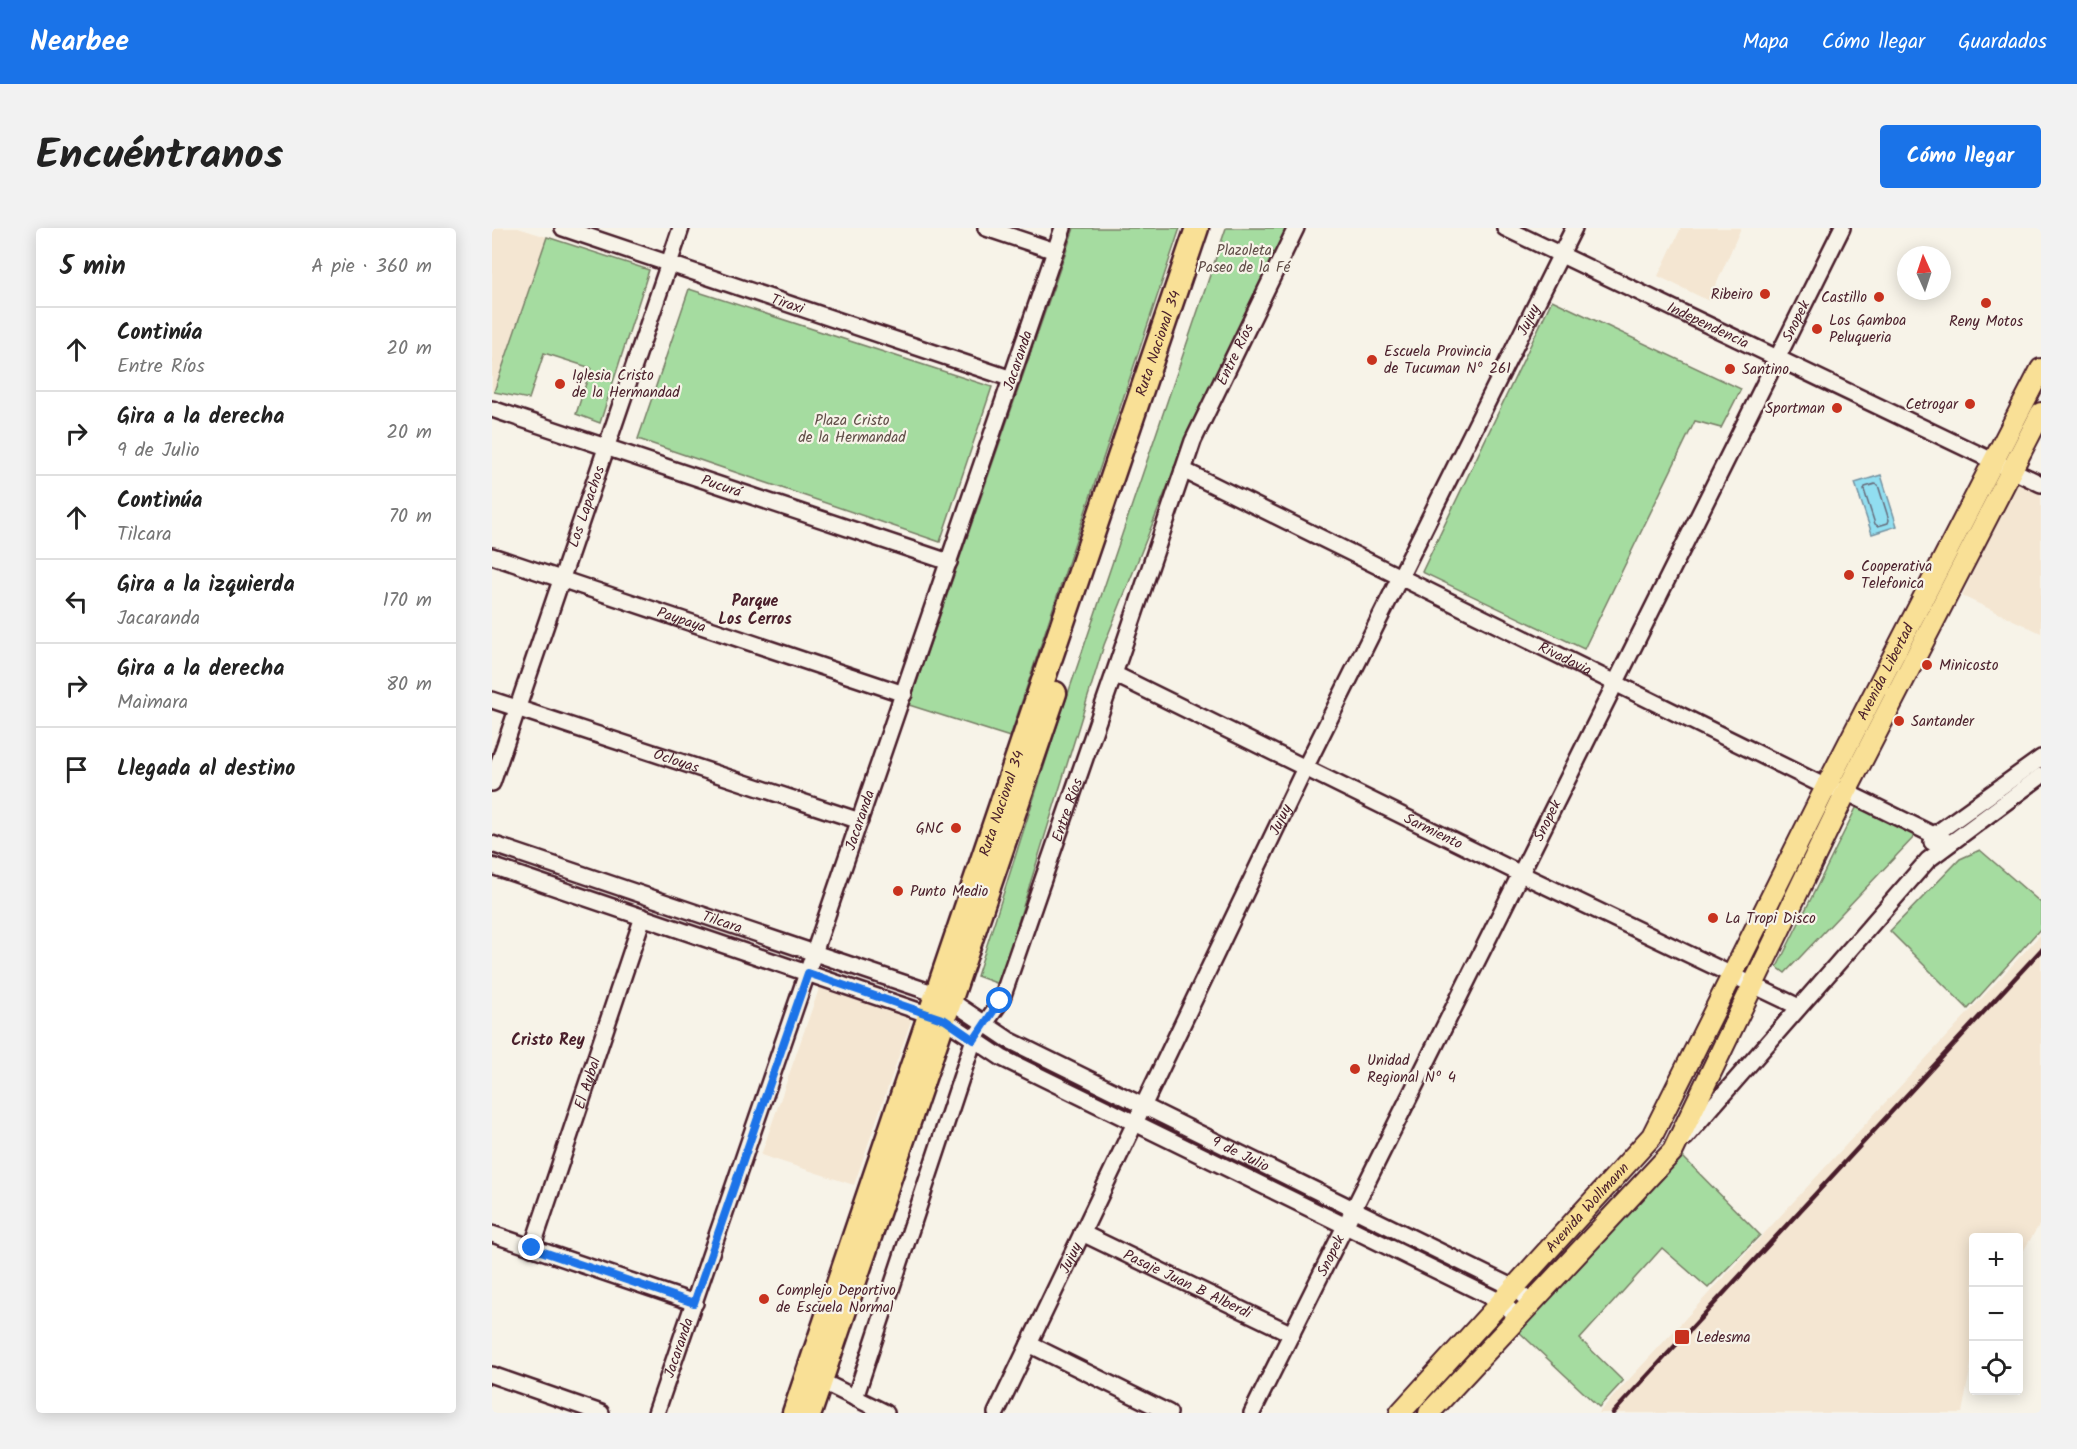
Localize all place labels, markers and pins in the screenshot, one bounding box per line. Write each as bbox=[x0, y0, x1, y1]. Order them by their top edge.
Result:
place label: Ribeiro bbox=[1711, 283, 1753, 307]
place label: Castillo bbox=[1821, 286, 1867, 310]
marker: Ribeiro bbox=[1758, 287, 1772, 301]
marker: Castillo bbox=[1872, 290, 1886, 304]
marker: Reny Motos bbox=[1979, 296, 1993, 310]
place label: Los Gamboa Peluqueria bbox=[1829, 309, 1906, 350]
place label: Reny Motos bbox=[1949, 310, 2024, 334]
marker: Los Gamboa Peluqueria bbox=[1810, 322, 1824, 336]
place label: Escuela Provincia de Tucuman Nº 261 bbox=[1384, 340, 1511, 381]
marker: Escuela Provincia de Tucuman Nº 261 bbox=[1365, 353, 1379, 367]
place label: Santino bbox=[1742, 358, 1789, 382]
marker: Santino bbox=[1723, 362, 1737, 376]
place label: Iglesia Cristo de la Hermandad bbox=[572, 364, 680, 405]
marker: Iglesia Cristo de la Hermandad bbox=[553, 377, 567, 391]
place label: Cetrogar bbox=[1906, 393, 1959, 417]
place label: Sportman bbox=[1765, 397, 1825, 421]
marker: Cetrogar bbox=[1963, 397, 1977, 411]
marker: Sportman bbox=[1830, 401, 1844, 415]
place label: Cooperativa Telefonica bbox=[1861, 555, 1932, 596]
marker: Cooperativa Telefonica bbox=[1842, 568, 1856, 582]
place label: Minicosto bbox=[1939, 654, 1999, 678]
marker: Minicosto bbox=[1920, 658, 1934, 672]
place label: Santander bbox=[1911, 710, 1975, 734]
marker: Santander bbox=[1892, 714, 1906, 728]
place label: GNC bbox=[916, 817, 944, 841]
marker: GNC bbox=[949, 821, 963, 835]
place label: Punto Medio bbox=[910, 880, 989, 904]
marker: Punto Medio bbox=[891, 884, 905, 898]
place label: La Tropi Disco bbox=[1725, 907, 1816, 931]
marker: La Tropi Disco bbox=[1706, 911, 1720, 925]
place label: Unidad Regional Nº 4 bbox=[1367, 1049, 1456, 1090]
marker: Unidad Regional Nº 4 bbox=[1348, 1062, 1362, 1076]
place label: Complejo Deportivo de Escuela Normal bbox=[776, 1279, 896, 1320]
marker: Complejo Deportivo de Escuela Normal bbox=[757, 1292, 771, 1306]
place label: Ledesma bbox=[1696, 1326, 1751, 1350]
marker: Ledesma bbox=[1673, 1328, 1691, 1346]

